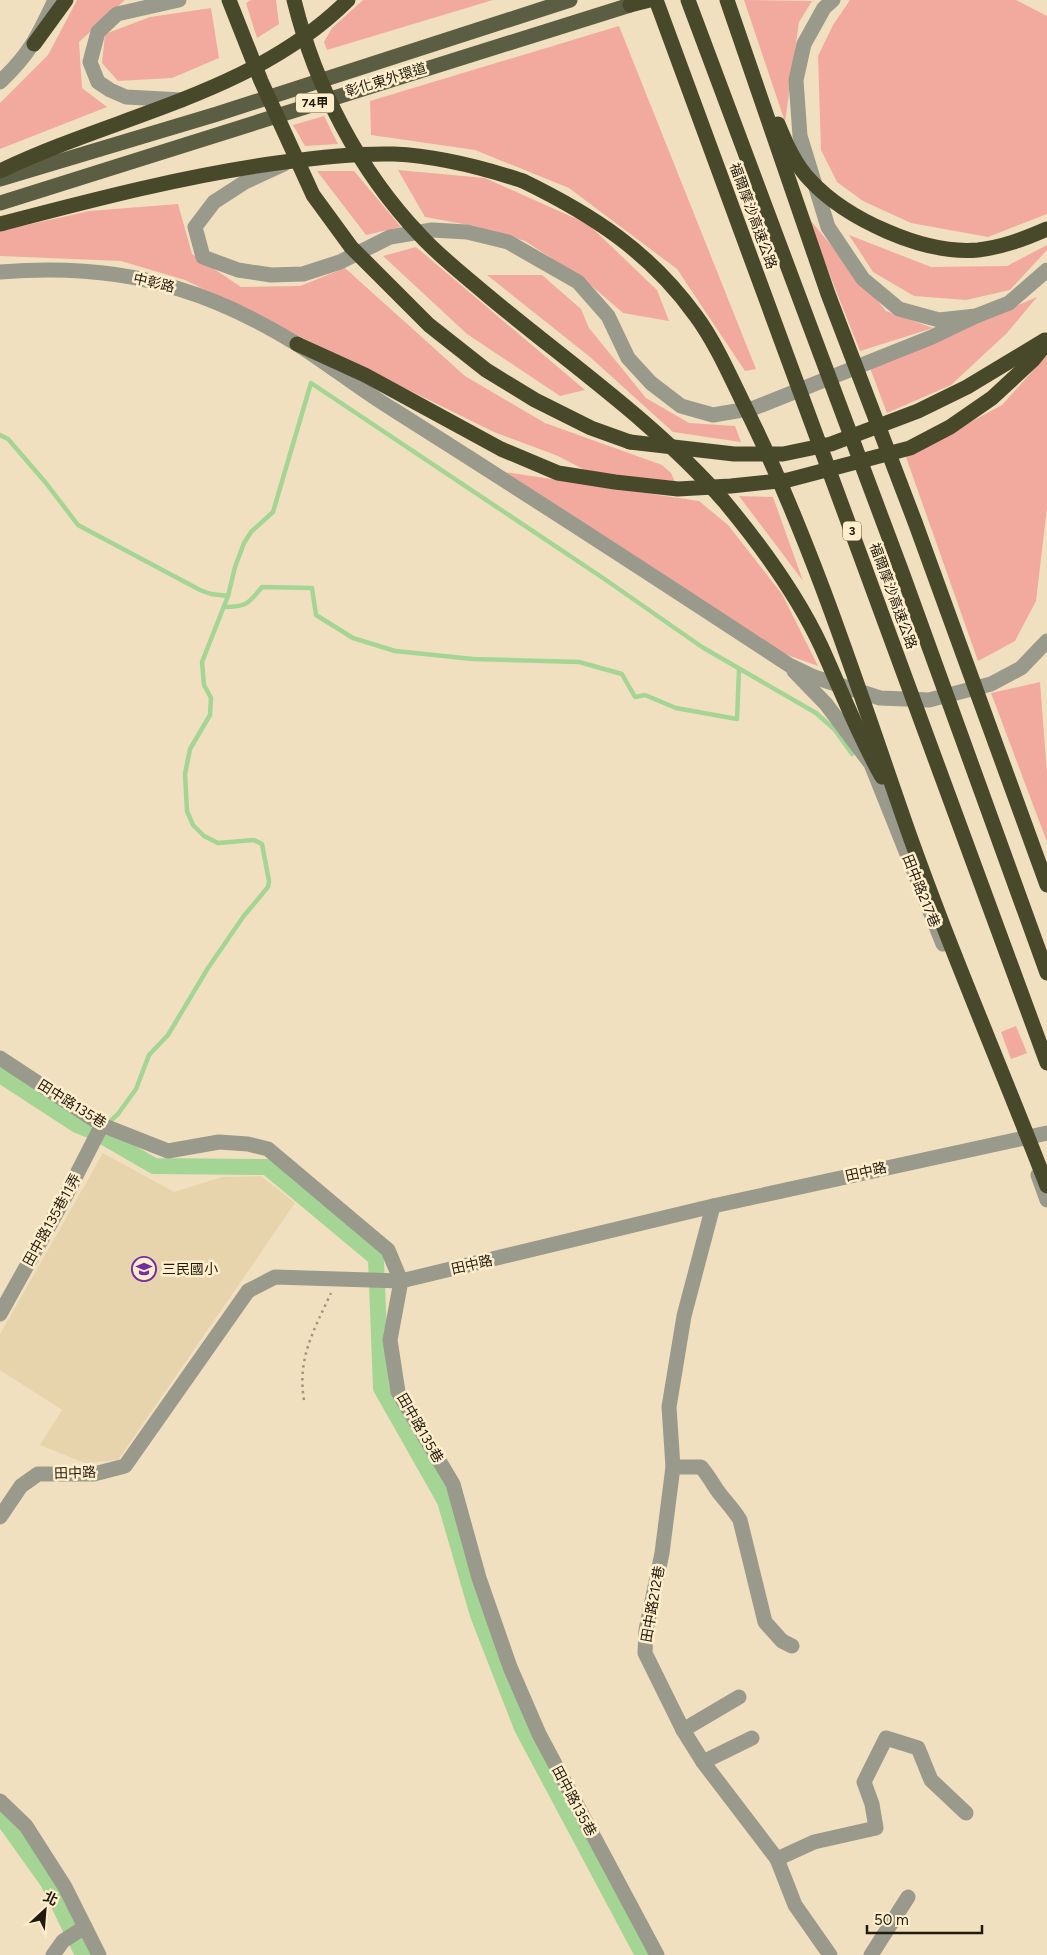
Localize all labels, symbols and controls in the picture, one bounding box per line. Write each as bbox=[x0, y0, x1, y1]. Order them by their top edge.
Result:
street label: 彰化東外環道 bbox=[343, 60, 429, 100]
road number: 74甲 bbox=[296, 94, 334, 112]
street label: 福爾摩沙高速公路 bbox=[726, 160, 780, 272]
street label: 中彰路 bbox=[132, 270, 176, 296]
road number: 3 bbox=[843, 522, 861, 540]
street label: 福爾摩沙高速公路 bbox=[866, 540, 920, 652]
street label: 田中路217巷 bbox=[899, 852, 943, 930]
street label: 田中路135巷 bbox=[35, 1076, 109, 1132]
street label: 田中路 bbox=[844, 1159, 888, 1185]
street label: 田中路135巷11弄 bbox=[20, 1171, 84, 1269]
street label: 田中路 bbox=[450, 1252, 494, 1278]
school or university icon: 三民國小 bbox=[131, 1256, 157, 1282]
place label: 三民國小 bbox=[162, 1261, 218, 1278]
street label: 田中路135巷 bbox=[393, 1390, 447, 1466]
street label: 田中路 bbox=[54, 1464, 96, 1482]
street label: 田中路212巷 bbox=[638, 1564, 668, 1644]
street label: 田中路135巷 bbox=[548, 1763, 600, 1839]
north arrow bbox=[20, 1885, 70, 1935]
text: 北 bbox=[40, 1888, 60, 1909]
scale bar bbox=[867, 1902, 982, 1934]
text: 50 m bbox=[874, 1911, 909, 1929]

